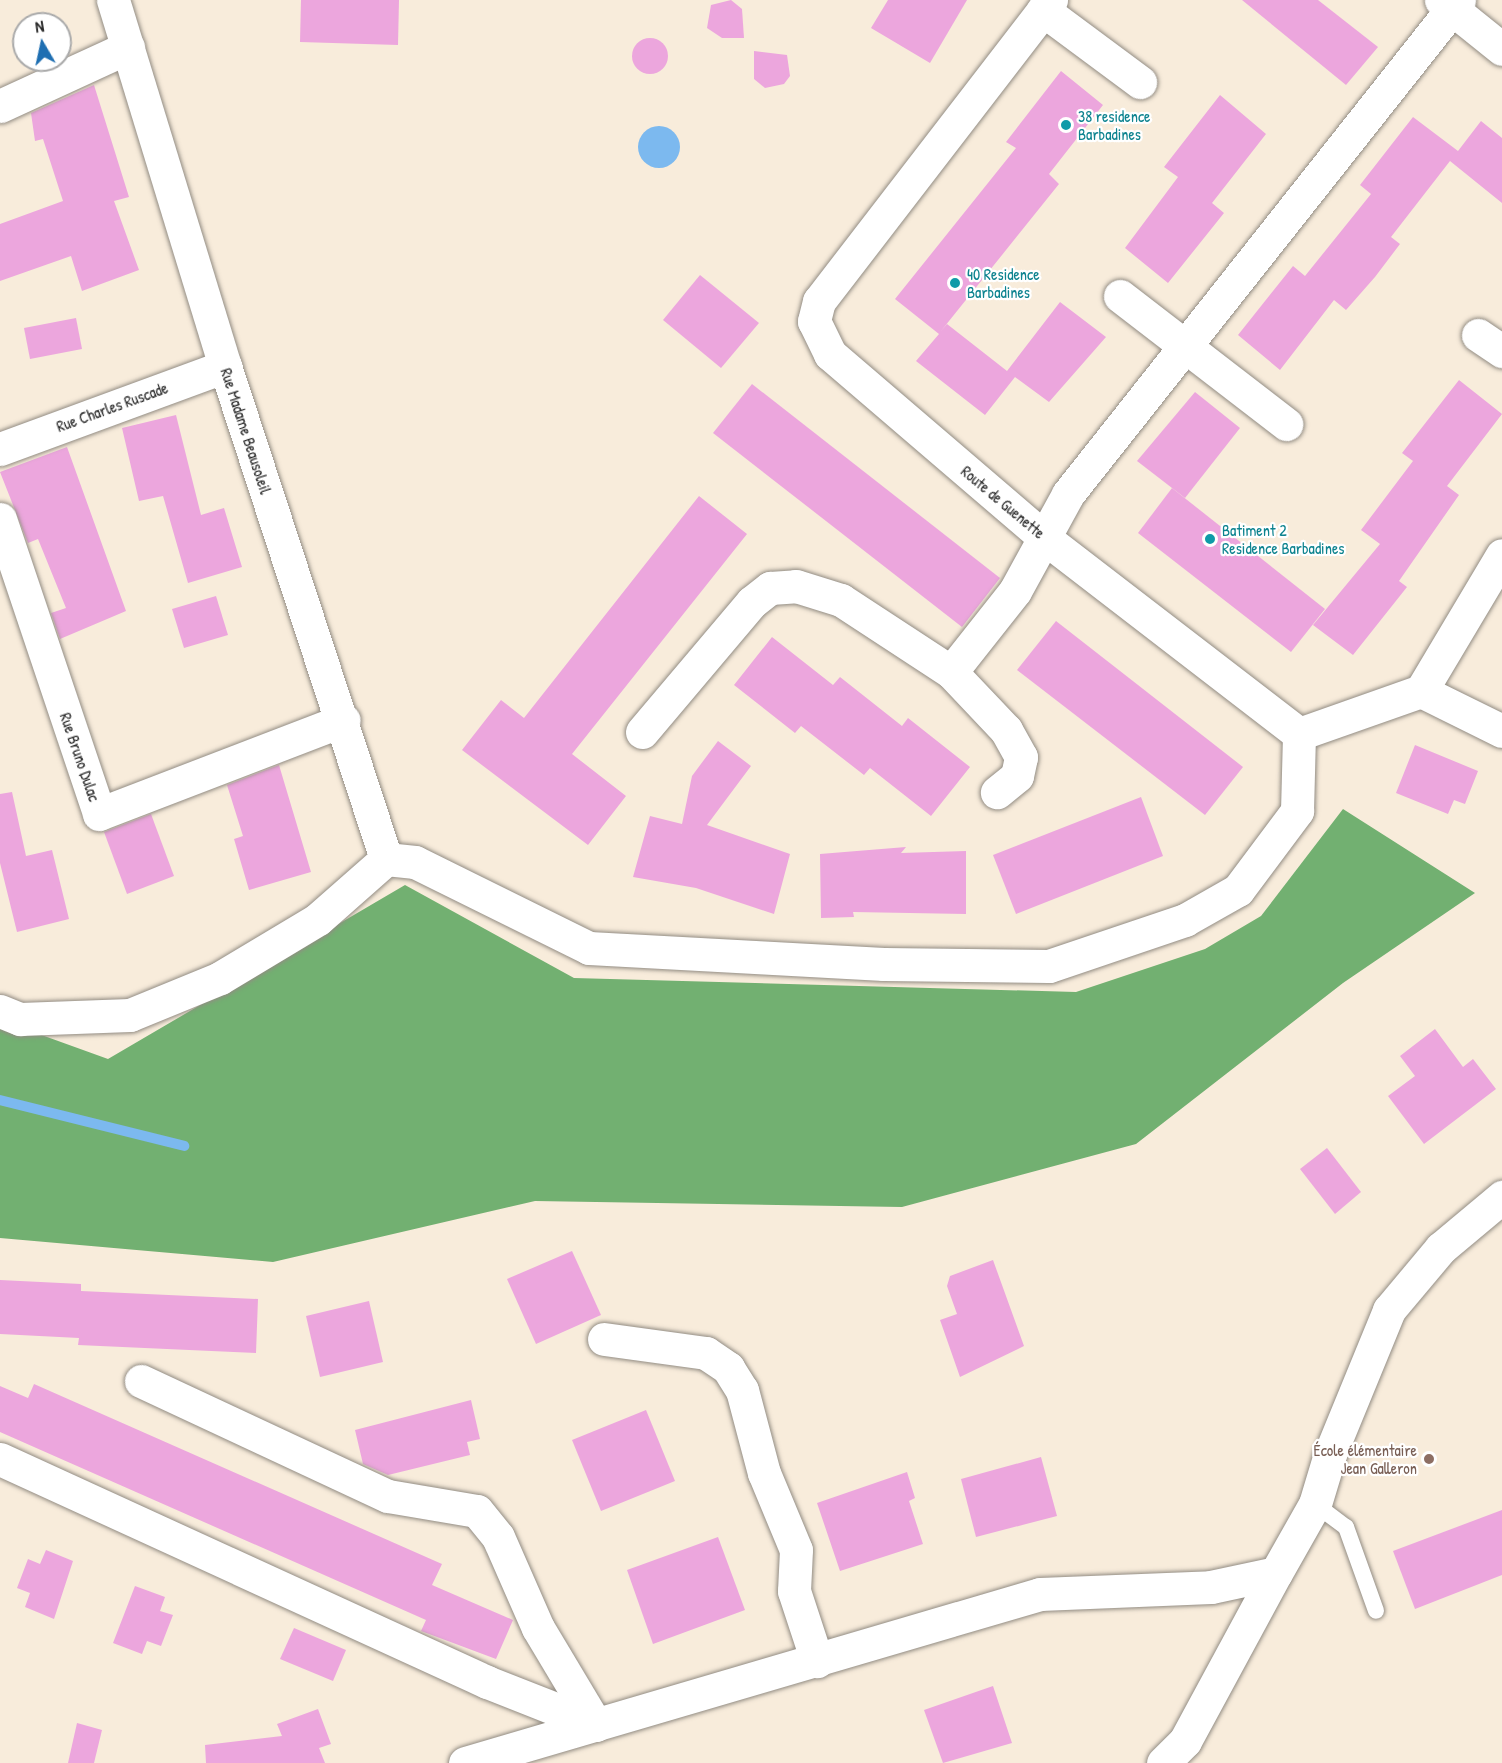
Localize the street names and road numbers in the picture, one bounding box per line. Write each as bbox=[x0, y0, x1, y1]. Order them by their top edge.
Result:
street label: Rue Madame Beausoleil bbox=[217, 366, 275, 496]
street label: Rue Charles Ruscade bbox=[54, 378, 170, 436]
street label: Route de Guenette bbox=[957, 461, 1049, 543]
street label: Rue Bruno Dulac bbox=[56, 710, 104, 804]

